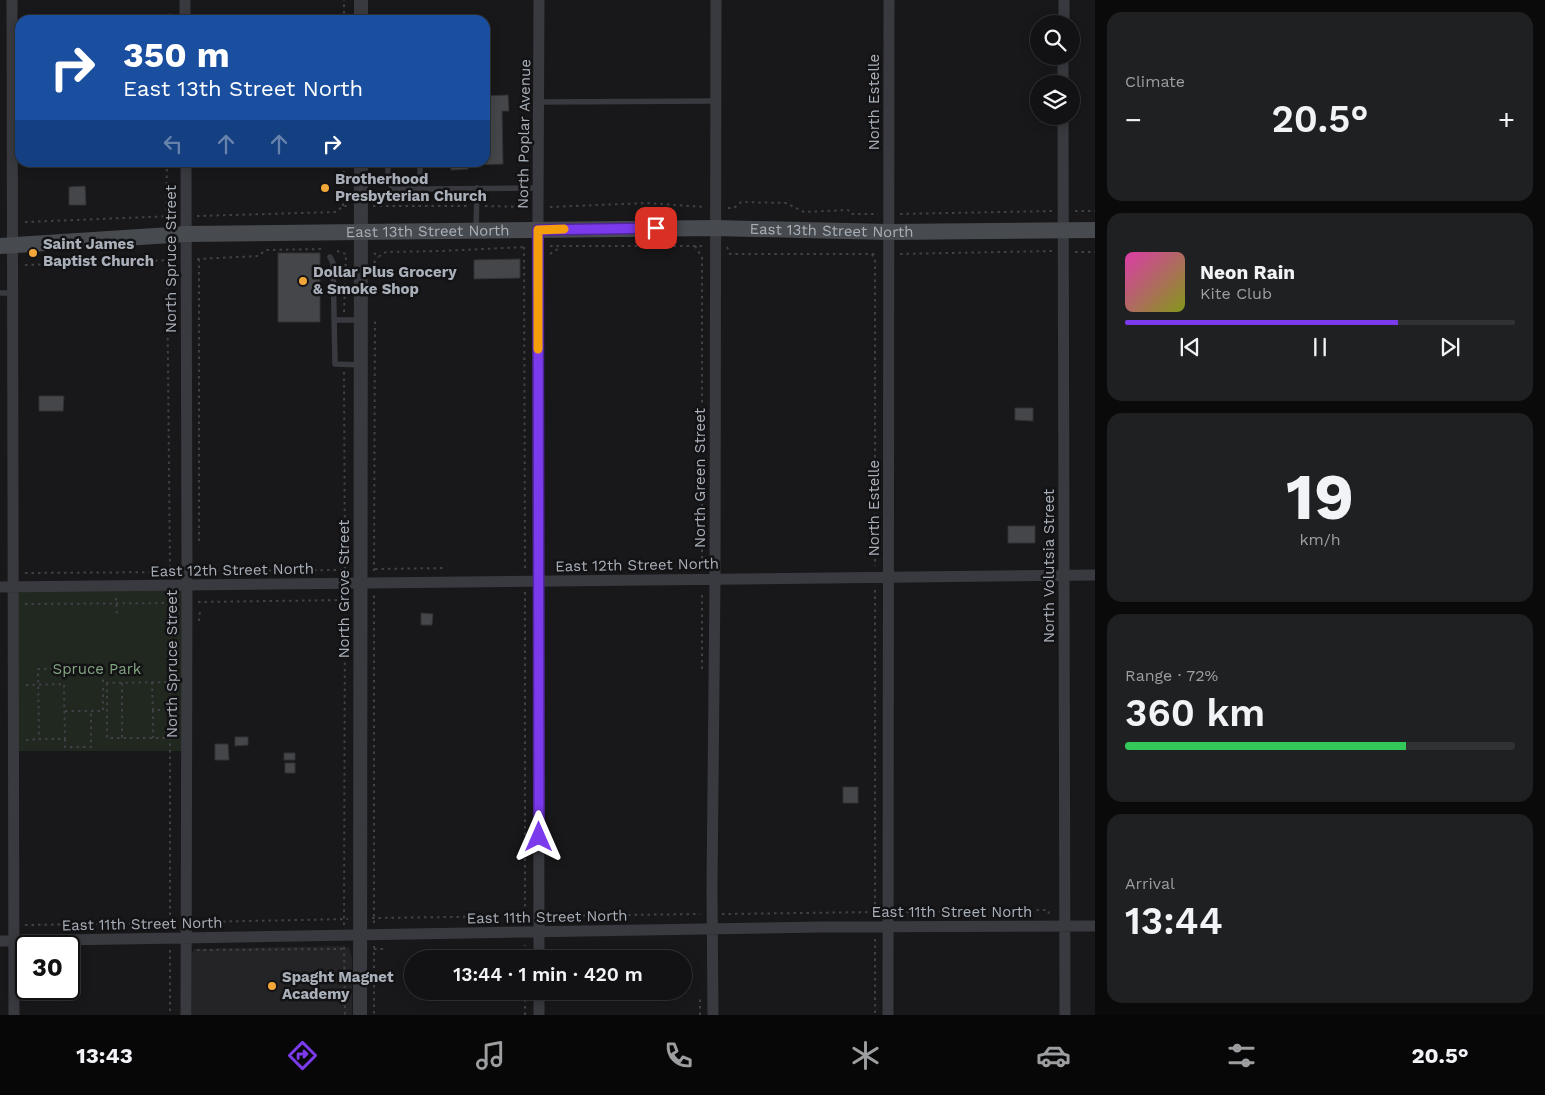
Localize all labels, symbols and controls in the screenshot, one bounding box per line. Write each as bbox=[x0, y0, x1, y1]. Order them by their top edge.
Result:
map controls bbox=[1030, 15, 1080, 125]
button: search bbox=[1030, 15, 1080, 65]
text: 350 m bbox=[123, 34, 230, 76]
icon: right bbox=[40, 35, 105, 100]
street label: North Estelle bbox=[865, 54, 883, 150]
street label: North Poplar Avenue bbox=[514, 59, 534, 209]
text: Climate bbox=[1125, 72, 1185, 91]
button: layers bbox=[1030, 75, 1080, 125]
text: East 13th Street North bbox=[123, 76, 363, 101]
text: 20.5° bbox=[1271, 97, 1369, 141]
text: − bbox=[1125, 103, 1142, 136]
text: + bbox=[1498, 103, 1515, 136]
icon: left bbox=[159, 130, 187, 158]
icon: ahead bbox=[212, 130, 240, 158]
icon: ahead bbox=[265, 130, 293, 158]
icon: right bbox=[318, 130, 346, 158]
place label: Brotherhood Presbyterian Church bbox=[335, 170, 487, 205]
marker: Brotherhood Presbyterian Church bbox=[319, 182, 331, 194]
street label: North Spruce Street bbox=[162, 184, 180, 333]
pin bbox=[635, 207, 677, 249]
icon: arrive bbox=[642, 214, 670, 242]
street label: East 13th Street North bbox=[749, 220, 914, 241]
street label: East 13th Street North bbox=[346, 221, 510, 241]
place label: Saint James Baptist Church bbox=[43, 235, 154, 270]
marker: Saint James Baptist Church bbox=[27, 247, 39, 259]
text: Neon Rain bbox=[1200, 261, 1295, 284]
place label: Dollar Plus Grocery & Smoke Shop bbox=[313, 263, 457, 298]
marker: Dollar Plus Grocery & Smoke Shop bbox=[297, 275, 309, 287]
text: Kite Club bbox=[1200, 284, 1272, 303]
icon: previous bbox=[1176, 333, 1204, 361]
icon: pause bbox=[1306, 333, 1334, 361]
icon: next bbox=[1436, 333, 1464, 361]
street label: North Green Street bbox=[691, 407, 709, 548]
text: 19 bbox=[1286, 459, 1354, 535]
street label: North Estelle bbox=[865, 460, 883, 556]
street label: North Volutsia Street bbox=[1040, 488, 1058, 643]
street label: North Grove Street bbox=[335, 519, 353, 658]
text: km/h bbox=[1299, 530, 1341, 549]
street label: East 12th Street North bbox=[555, 555, 719, 575]
street label: East 12th Street North bbox=[150, 560, 314, 580]
street label: North Spruce Street bbox=[163, 589, 181, 738]
park label: Spruce Park bbox=[53, 660, 142, 678]
text: Range · 72% bbox=[1125, 666, 1218, 685]
text: 360 km bbox=[1125, 691, 1265, 735]
position arrow bbox=[512, 810, 564, 862]
text: Arrival bbox=[1125, 874, 1175, 893]
text: 13:44 bbox=[1125, 899, 1223, 943]
street label: East 11th Street North bbox=[872, 903, 1032, 921]
street label: East 11th Street North bbox=[466, 907, 628, 927]
street label: East 11th Street North bbox=[61, 914, 223, 934]
speed limit sign: 30 bbox=[15, 935, 80, 1000]
text: 13:44 · 1 min · 420 m bbox=[453, 963, 643, 986]
place label: Spaght Magnet Academy bbox=[282, 968, 394, 1003]
marker: Spaght Magnet Academy bbox=[266, 980, 278, 992]
icon: directions bbox=[285, 1038, 320, 1073]
icon: music bbox=[473, 1038, 508, 1073]
icon: phone bbox=[661, 1038, 696, 1073]
icon: climate bbox=[848, 1038, 883, 1073]
icon: car bbox=[1036, 1038, 1071, 1073]
icon: filters bbox=[1224, 1038, 1259, 1073]
text: 13:43 bbox=[76, 1043, 133, 1068]
text: 20.5° bbox=[1411, 1043, 1469, 1068]

